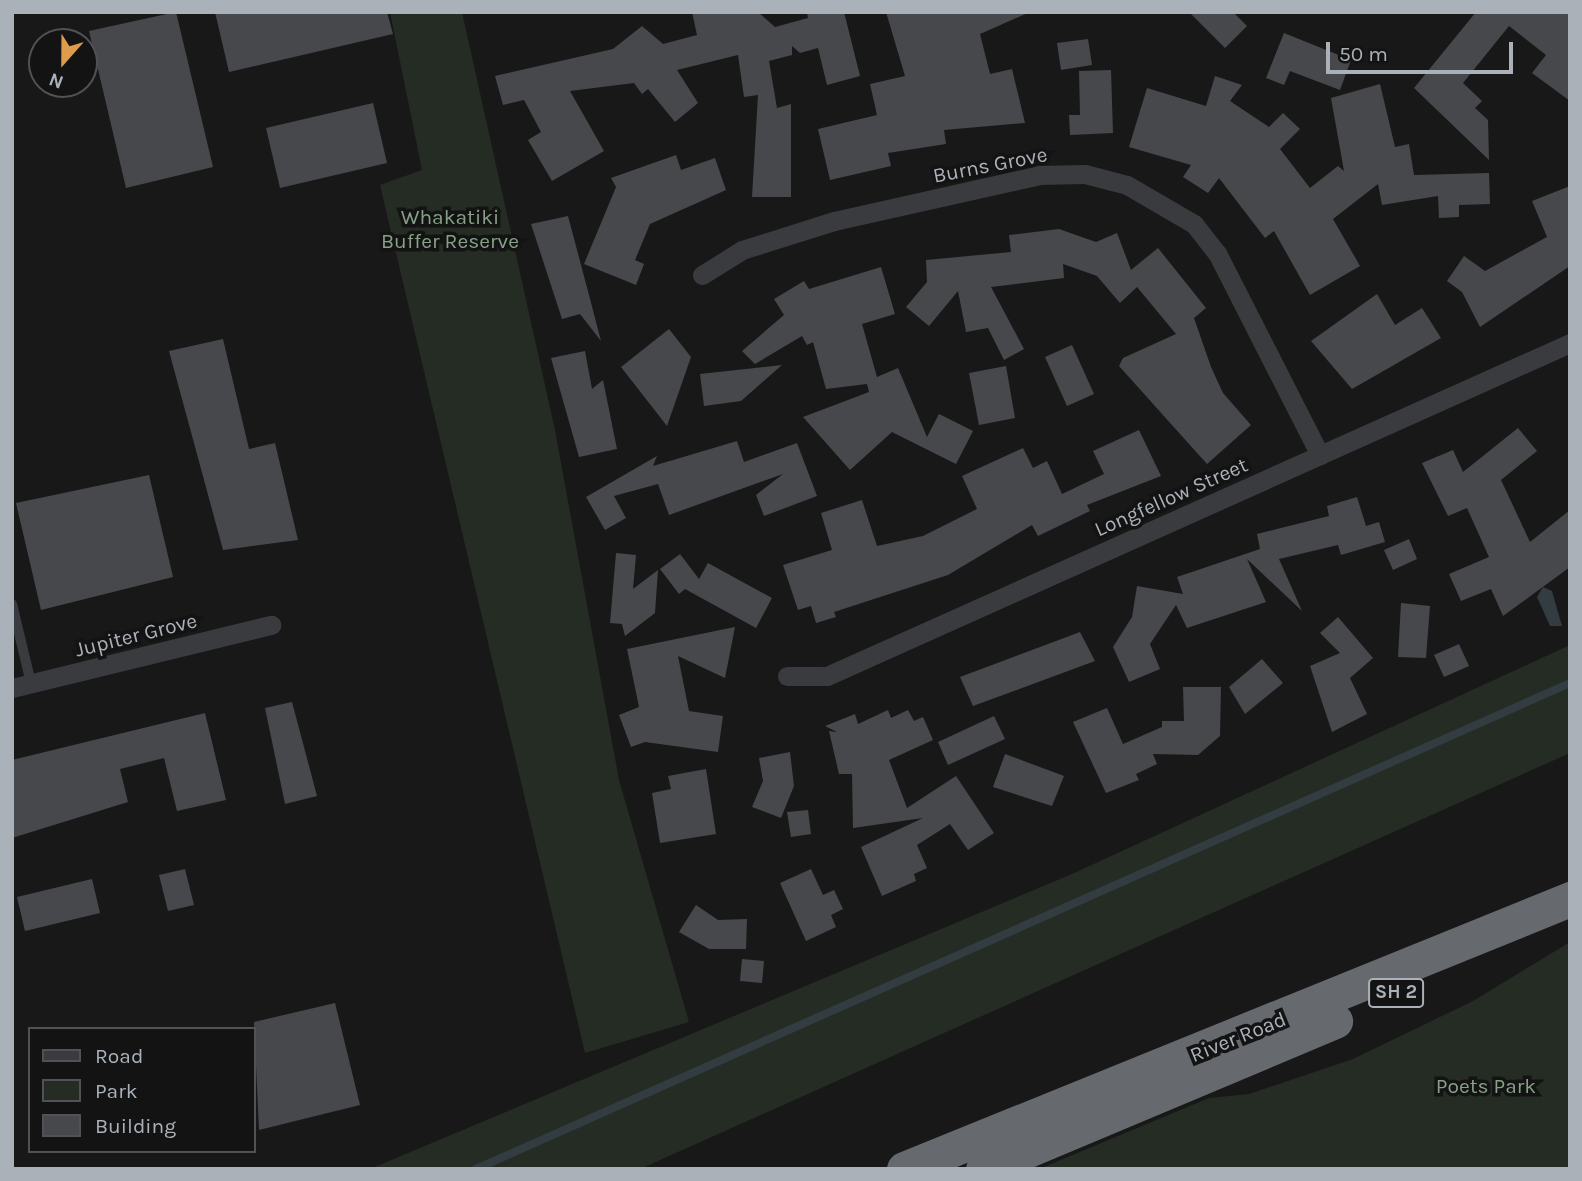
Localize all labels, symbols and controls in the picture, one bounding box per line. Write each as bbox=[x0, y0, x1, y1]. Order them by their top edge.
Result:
north arrow bbox=[28, 28, 98, 98]
scale bar bbox=[1330, 28, 1517, 72]
text: 50 m bbox=[1339, 42, 1388, 66]
text: N bbox=[46, 68, 66, 93]
street label: Burns Grove bbox=[931, 142, 1049, 188]
park label: Whakatiki Buffer Reserve bbox=[381, 204, 519, 254]
street label: Longfellow Street bbox=[1091, 452, 1251, 542]
street label: Jupiter Grove bbox=[72, 608, 200, 662]
road number: SH 2 bbox=[1368, 978, 1424, 1009]
street label: River Road bbox=[1186, 1006, 1290, 1068]
legend bbox=[28, 1027, 256, 1153]
text: Road bbox=[95, 1044, 143, 1068]
park label: Poets Park bbox=[1436, 1073, 1536, 1099]
text: Park bbox=[95, 1079, 138, 1103]
text: Building bbox=[95, 1114, 176, 1138]

